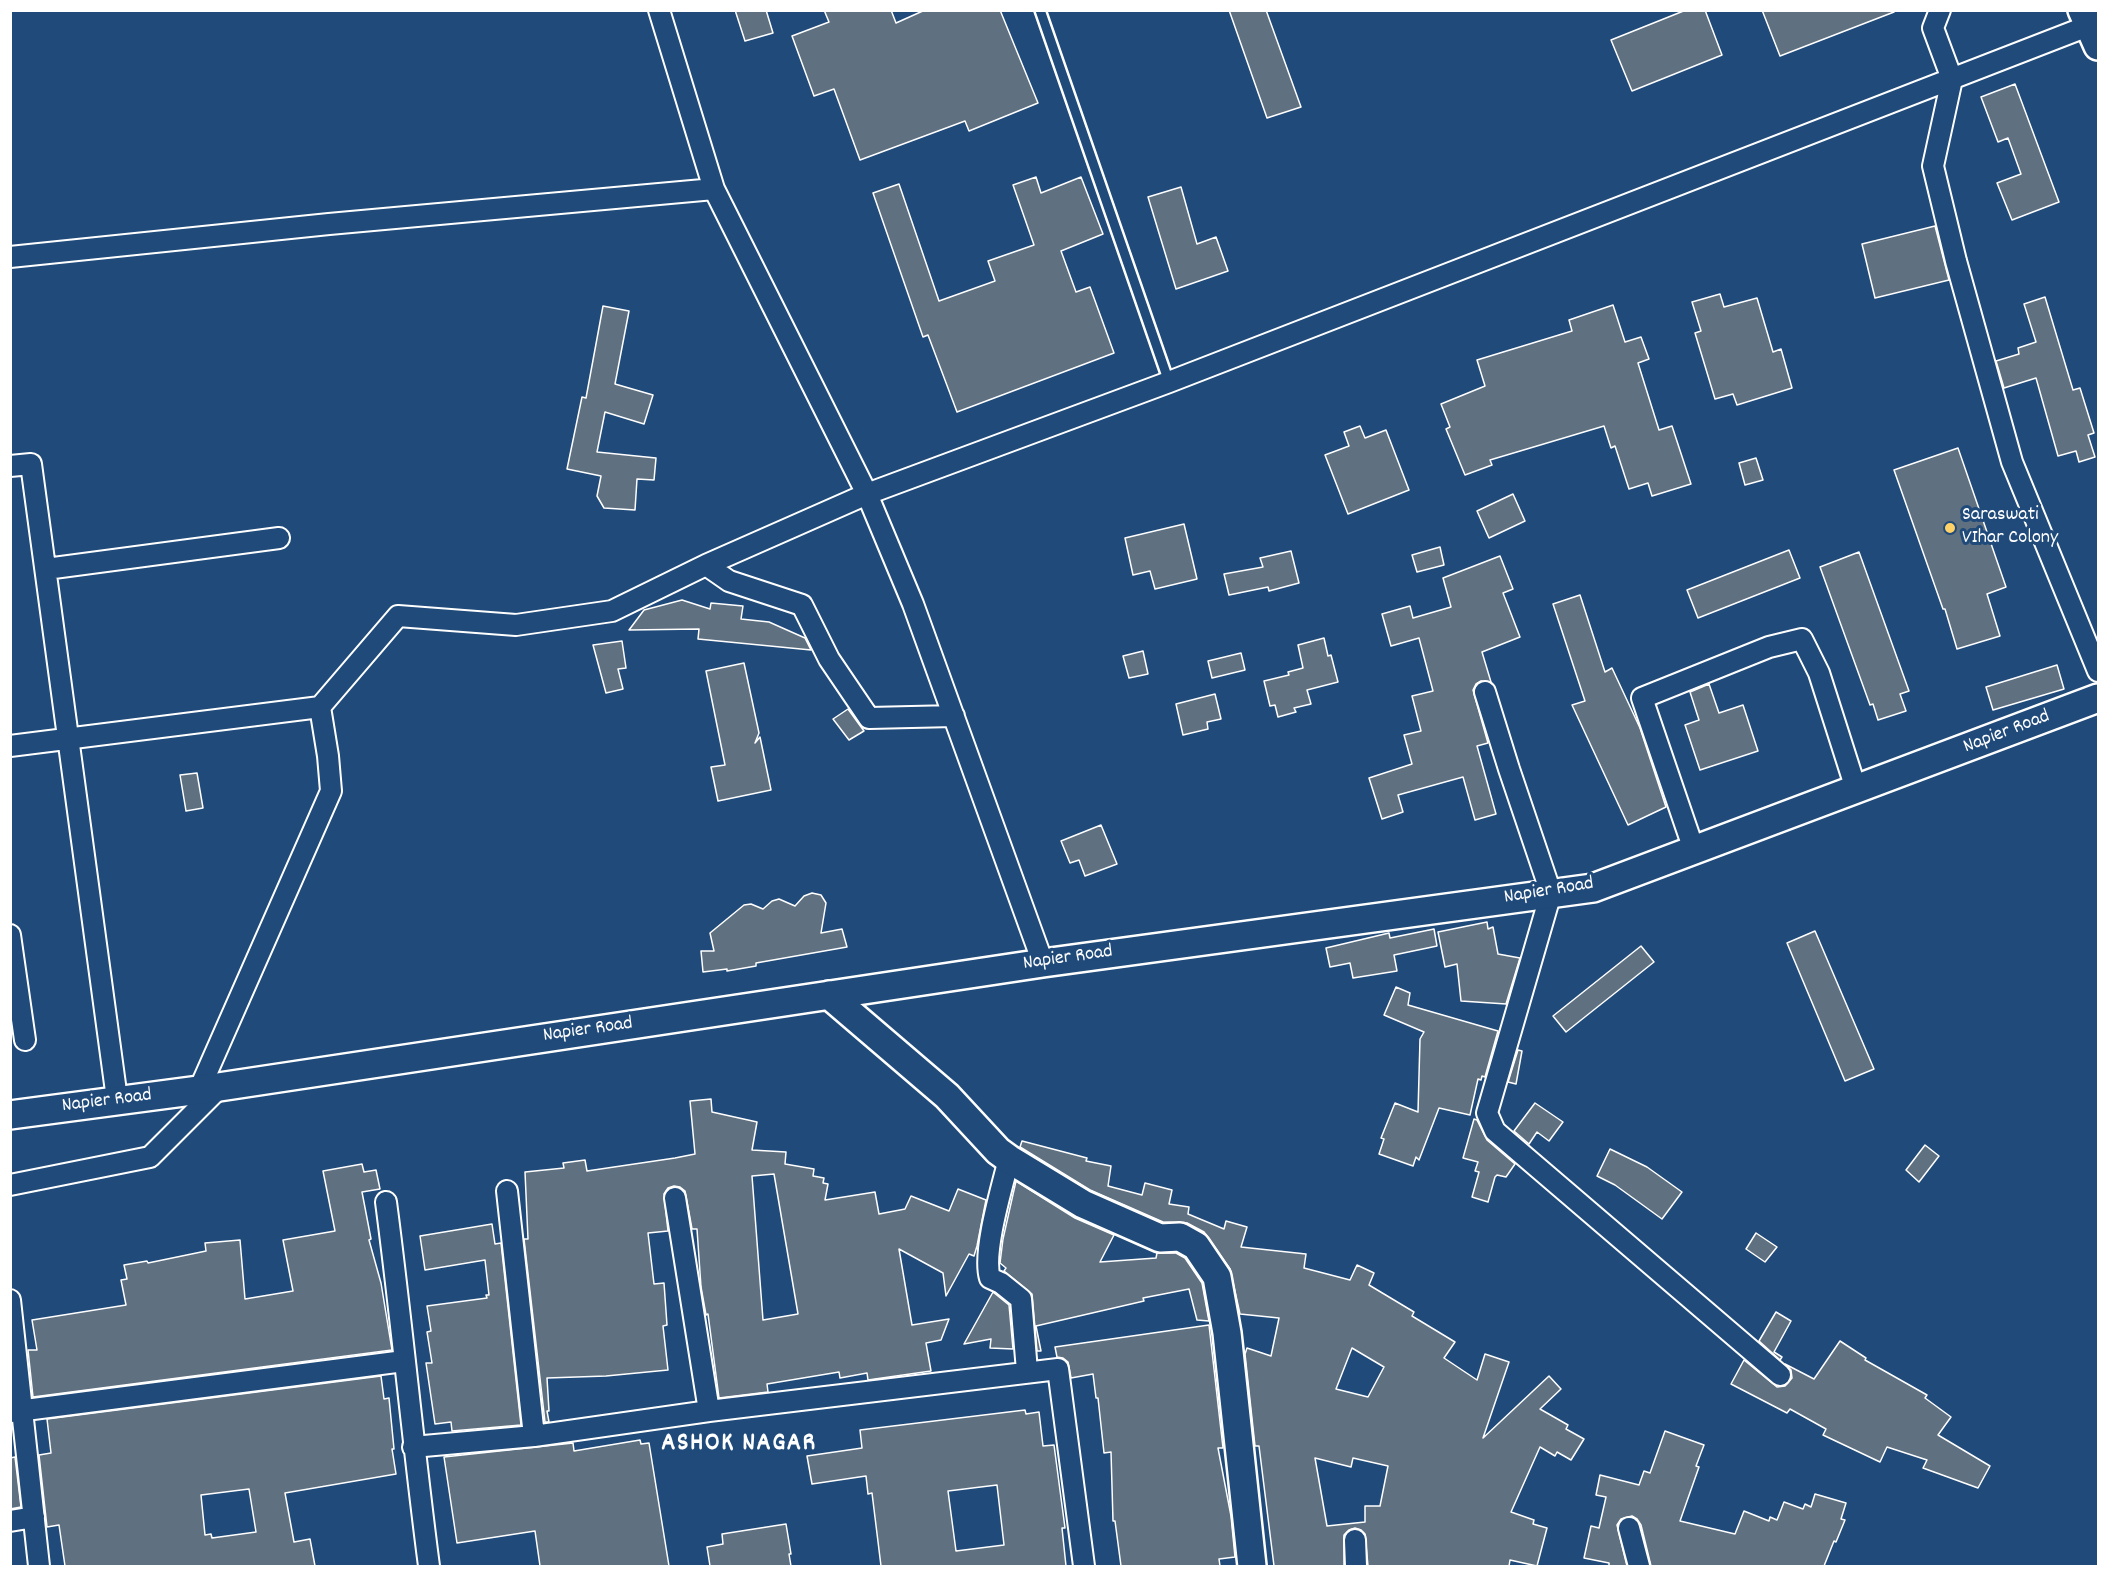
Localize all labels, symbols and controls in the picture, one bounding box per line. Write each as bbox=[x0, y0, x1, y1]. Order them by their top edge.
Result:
place label: Saraswati VIhar Colony bbox=[1962, 504, 2058, 551]
marker: Saraswati VIhar Colony bbox=[1943, 521, 1957, 535]
street label: Napier Road bbox=[1961, 706, 2053, 760]
street label: Napier Road bbox=[1503, 873, 1595, 911]
street label: Napier Road bbox=[1022, 941, 1114, 977]
street label: Napier Road bbox=[542, 1013, 634, 1049]
street label: Napier Road bbox=[61, 1085, 153, 1119]
district label: ASHOK NAGAR bbox=[661, 1429, 817, 1461]

